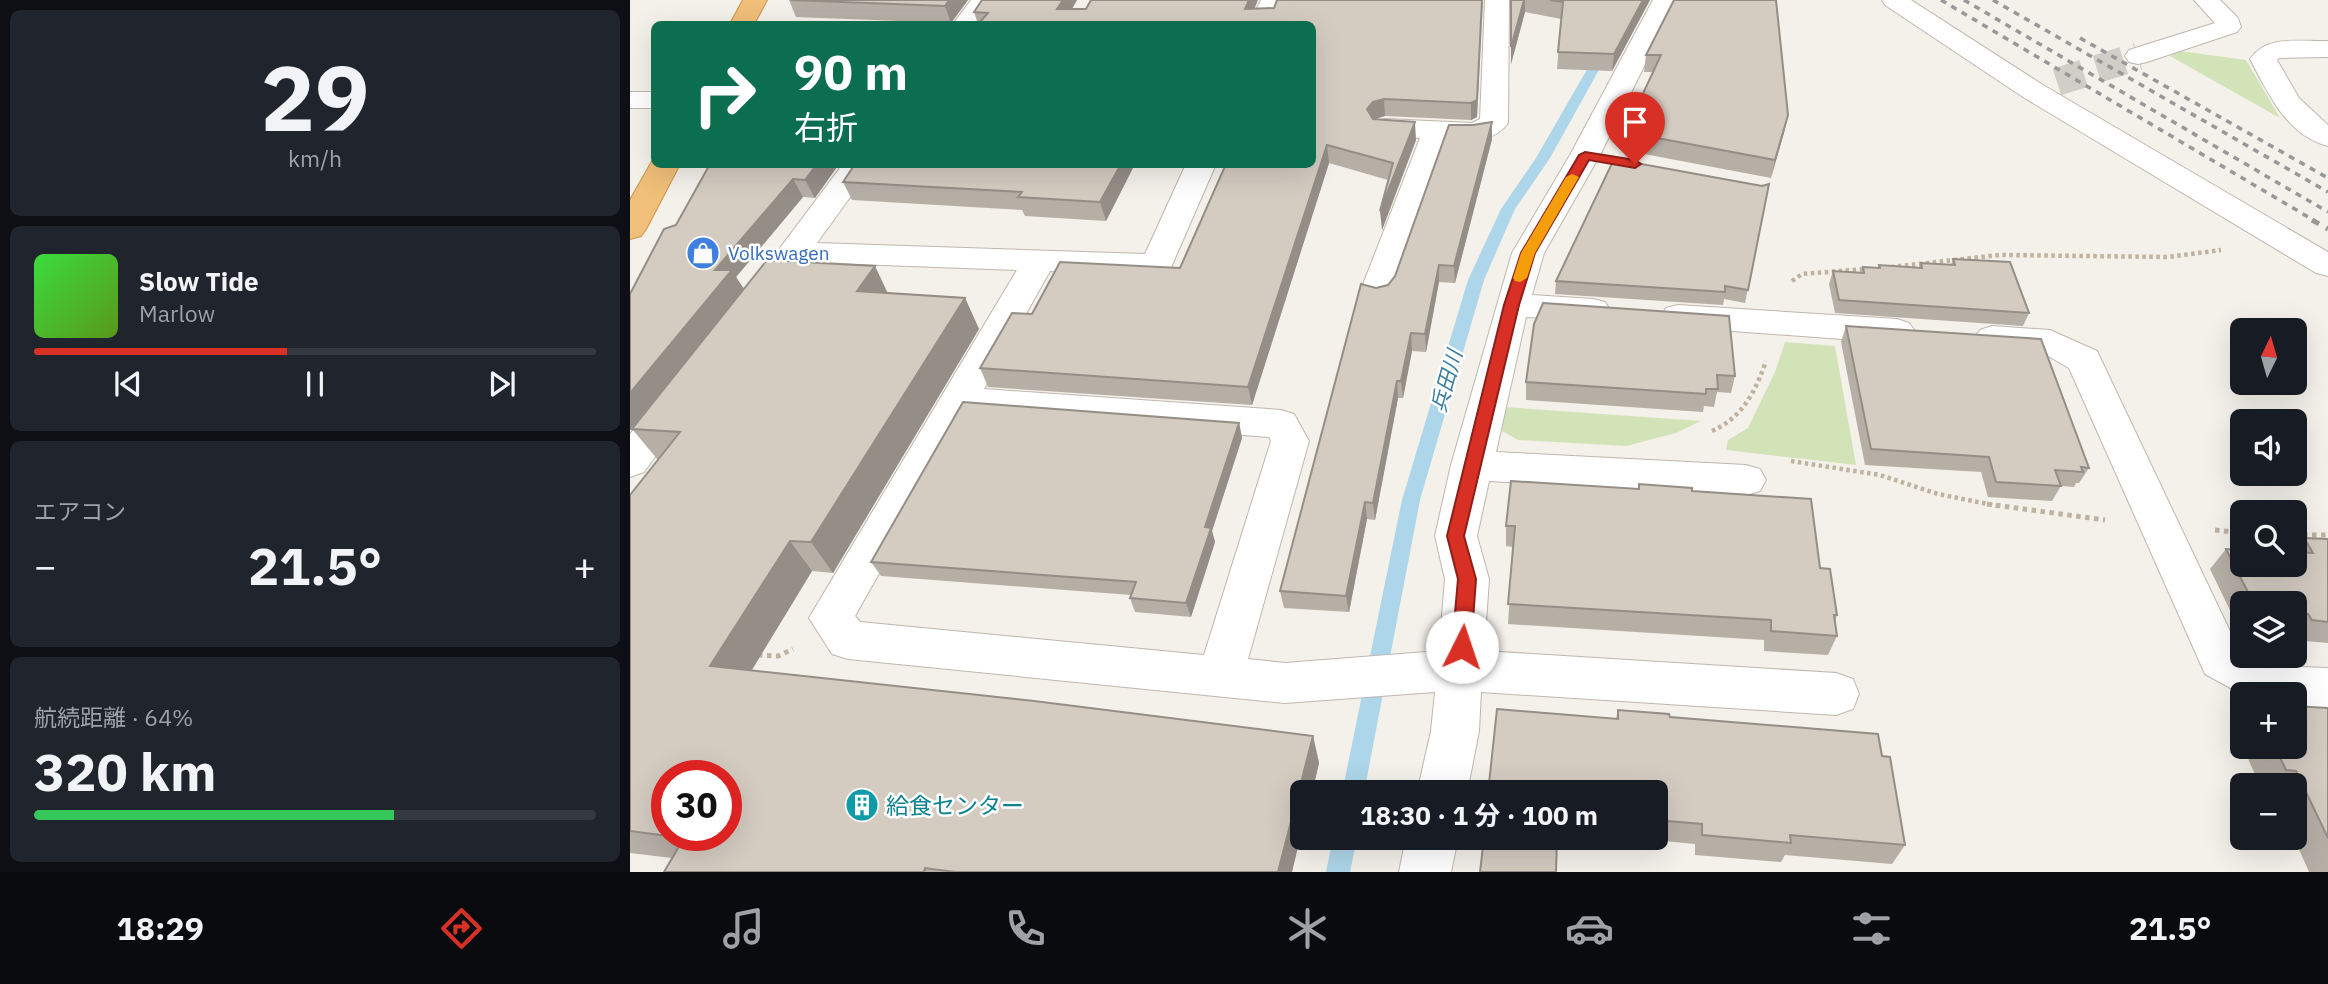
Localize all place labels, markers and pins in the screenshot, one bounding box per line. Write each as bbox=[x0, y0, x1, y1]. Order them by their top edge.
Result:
pin bbox=[1605, 92, 1665, 164]
shop icon: Volkswagen bbox=[684, 234, 722, 272]
place label: Volkswagen bbox=[728, 241, 829, 265]
building icon: 給食センター bbox=[843, 786, 881, 824]
place label: 給食センター bbox=[886, 790, 1024, 820]

